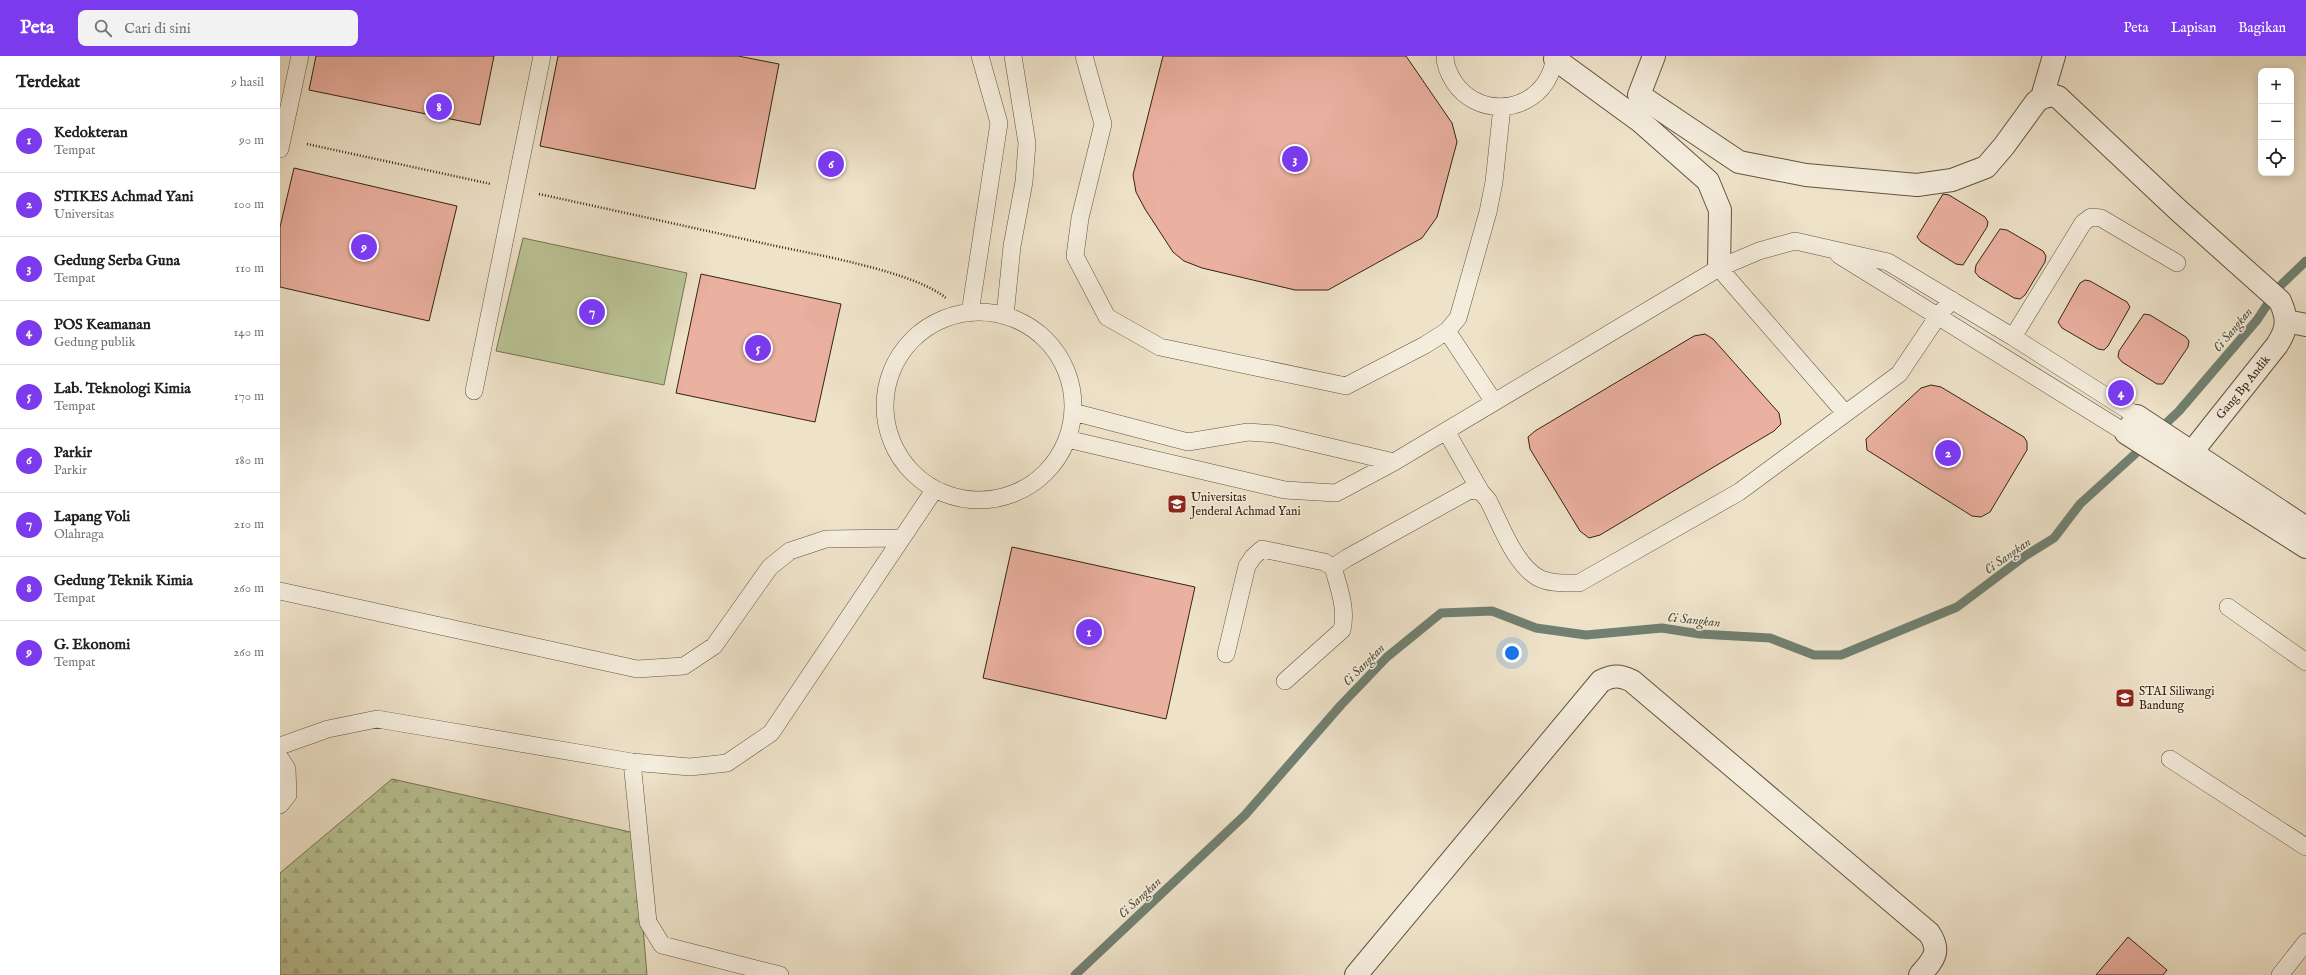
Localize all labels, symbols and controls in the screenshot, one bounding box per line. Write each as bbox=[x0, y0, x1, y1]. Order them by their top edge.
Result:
search box bbox=[78, 10, 358, 46]
text: Peta bbox=[20, 16, 54, 40]
icon: search bbox=[92, 17, 114, 39]
text: Cari di sini bbox=[124, 19, 191, 38]
text: Peta bbox=[2123, 19, 2149, 37]
text: Lapisan bbox=[2171, 19, 2216, 37]
text: Bagikan bbox=[2238, 19, 2286, 37]
map controls bbox=[2258, 68, 2294, 176]
button: + bbox=[2258, 68, 2294, 104]
text: Terdekat bbox=[16, 72, 80, 93]
text: 9 hasil bbox=[231, 74, 264, 91]
pin: 8 bbox=[426, 92, 452, 122]
button: − bbox=[2258, 104, 2294, 140]
text: Kedokteran bbox=[54, 123, 128, 142]
text: 1 bbox=[27, 132, 31, 149]
text: 90 m bbox=[239, 132, 264, 149]
button: locate bbox=[2258, 140, 2294, 176]
text: Tempat bbox=[54, 142, 95, 159]
pin: 3 bbox=[1282, 144, 1308, 174]
pin: 6 bbox=[818, 149, 844, 179]
text: STIKES Achmad Yani bbox=[54, 187, 193, 206]
text: 2 bbox=[26, 196, 32, 213]
text: 100 m bbox=[234, 196, 264, 213]
text: Universitas bbox=[54, 206, 114, 223]
pin: 9 bbox=[351, 232, 377, 262]
text: Gedung Serba Guna bbox=[54, 251, 180, 270]
text: 3 bbox=[27, 260, 31, 277]
text: 110 m bbox=[235, 260, 264, 277]
text: Tempat bbox=[54, 270, 95, 287]
pin: 7 bbox=[579, 297, 605, 327]
water label: Ci Sangkan bbox=[2209, 304, 2258, 357]
text: POS Keamanan bbox=[54, 315, 151, 334]
text: 4 bbox=[26, 324, 32, 341]
text: 140 m bbox=[234, 324, 264, 341]
pin: 5 bbox=[745, 333, 771, 363]
text: Gedung publik bbox=[54, 334, 135, 351]
street label: Gang Bp Andik bbox=[2213, 352, 2275, 423]
pin: 4 bbox=[2108, 378, 2134, 408]
text: Lab. Teknologi Kimia bbox=[54, 379, 191, 398]
text: 5 bbox=[27, 388, 31, 405]
text: 170 m bbox=[234, 388, 264, 405]
text: Tempat bbox=[54, 398, 95, 415]
pin: 2 bbox=[1935, 438, 1961, 468]
text: Parkir bbox=[54, 443, 92, 462]
text: 6 bbox=[26, 452, 32, 469]
text: 180 m bbox=[235, 452, 264, 469]
text: Parkir bbox=[54, 462, 87, 479]
place label: Universitas Jenderal Achmad Yani bbox=[1189, 490, 1301, 520]
school or university icon: Universitas Jenderal Achmad Yani bbox=[1166, 493, 1188, 515]
text: Lapang Voli bbox=[54, 507, 130, 526]
text: 7 bbox=[26, 516, 32, 533]
text: 210 m bbox=[234, 516, 264, 533]
text: Olahraga bbox=[54, 526, 104, 543]
water label: Ci Sangkan bbox=[1981, 534, 2035, 579]
text: Gedung Teknik Kimia bbox=[54, 571, 193, 590]
text: 8 bbox=[26, 580, 32, 597]
text: 260 m bbox=[233, 580, 264, 597]
text: Tempat bbox=[54, 590, 95, 607]
water label: Ci Sangkan bbox=[1666, 609, 1721, 633]
pin: 1 bbox=[1076, 617, 1102, 647]
text: G. Ekonomi bbox=[54, 635, 130, 654]
water label: Ci Sangkan bbox=[1339, 640, 1390, 691]
your location bbox=[1502, 643, 1522, 663]
text: 9 bbox=[26, 644, 32, 661]
text: 260 m bbox=[233, 644, 264, 661]
text: Tempat bbox=[54, 654, 95, 671]
place label: STAI Siliwangi Bandung bbox=[2139, 684, 2214, 713]
school or university icon: STAI Siliwangi Bandung bbox=[2114, 687, 2136, 709]
water label: Ci Sangkan bbox=[1115, 874, 1166, 923]

